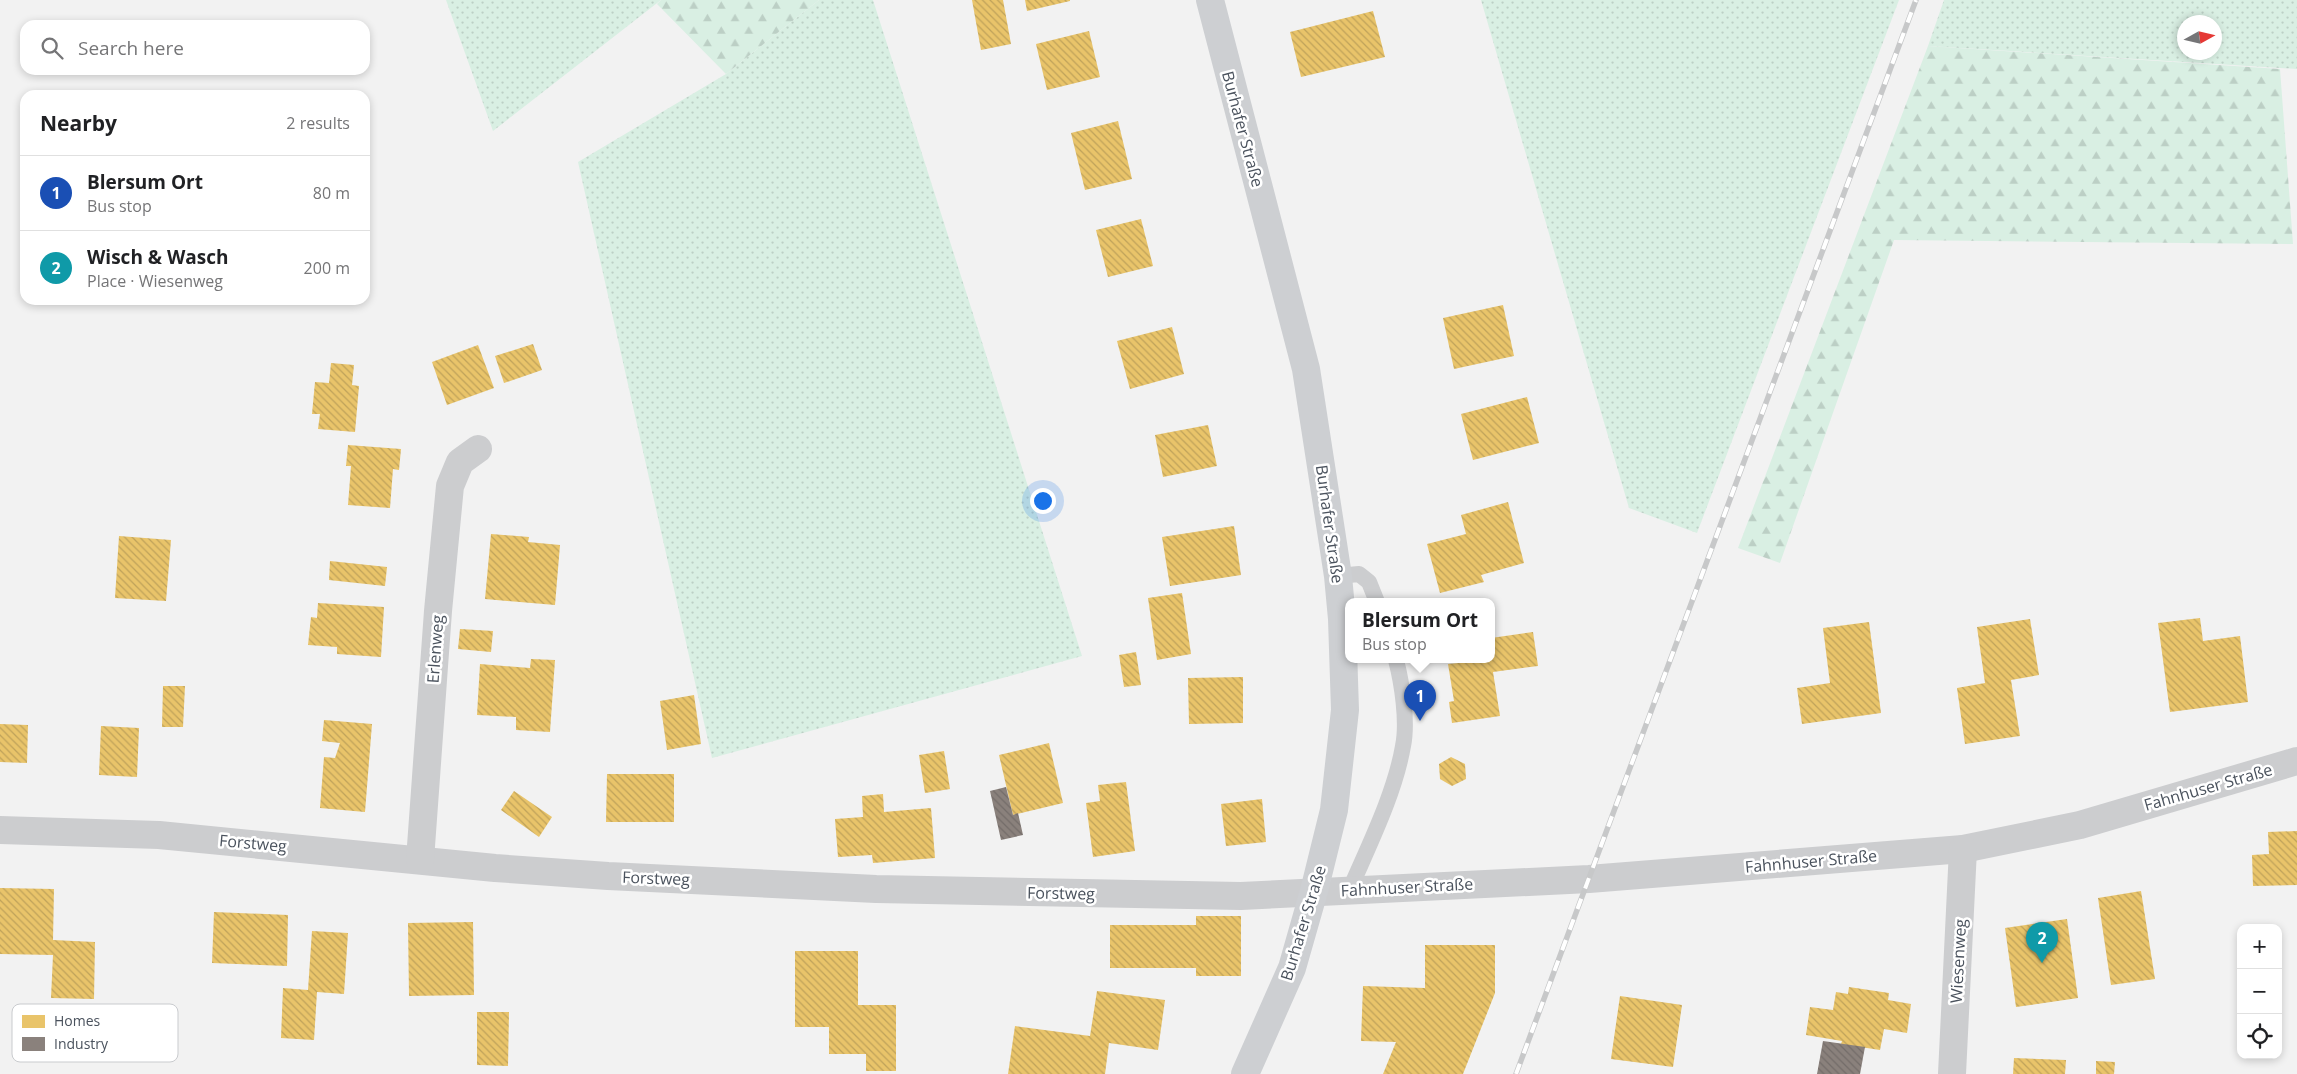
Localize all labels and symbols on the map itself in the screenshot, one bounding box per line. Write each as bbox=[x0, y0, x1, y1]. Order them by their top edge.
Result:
north arrow bbox=[2177, 15, 2222, 60]
street label: Burhafer Straße bbox=[1217, 69, 1269, 189]
street label: Burhafer Straße bbox=[1311, 463, 1349, 585]
your location bbox=[1030, 488, 1056, 514]
street label: Erlenweg bbox=[422, 614, 448, 684]
pin: 1 bbox=[1404, 680, 1436, 721]
street label: Fahnhuser Straße bbox=[2141, 758, 2275, 816]
street label: Forstweg bbox=[218, 829, 288, 857]
street label: Fahnhuser Straße bbox=[1744, 844, 1878, 878]
street label: Burhafer Straße bbox=[1275, 863, 1331, 983]
street label: Forstweg bbox=[622, 866, 691, 890]
street label: Fahnhuser Straße bbox=[1340, 873, 1474, 901]
street label: Forstweg bbox=[1027, 881, 1095, 905]
street label: Wiesenweg bbox=[1945, 918, 1971, 1004]
pin: 2 bbox=[2026, 922, 2058, 963]
legend bbox=[12, 1004, 178, 1062]
text: Homes bbox=[54, 1011, 101, 1030]
text: Industry bbox=[54, 1034, 109, 1053]

